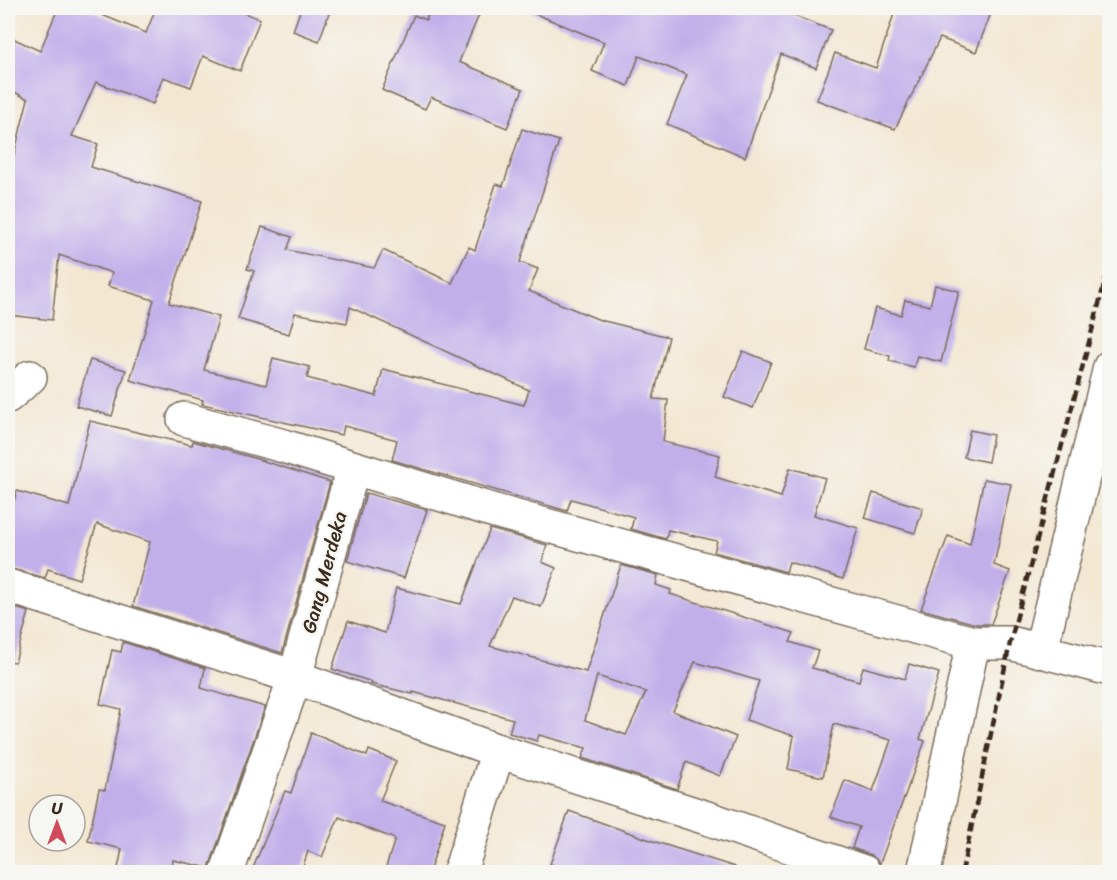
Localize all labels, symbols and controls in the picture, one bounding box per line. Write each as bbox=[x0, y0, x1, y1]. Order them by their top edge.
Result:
street label: Gang Merdeka bbox=[291, 507, 358, 637]
north arrow bbox=[27, 793, 87, 853]
text: U bbox=[52, 794, 64, 823]

